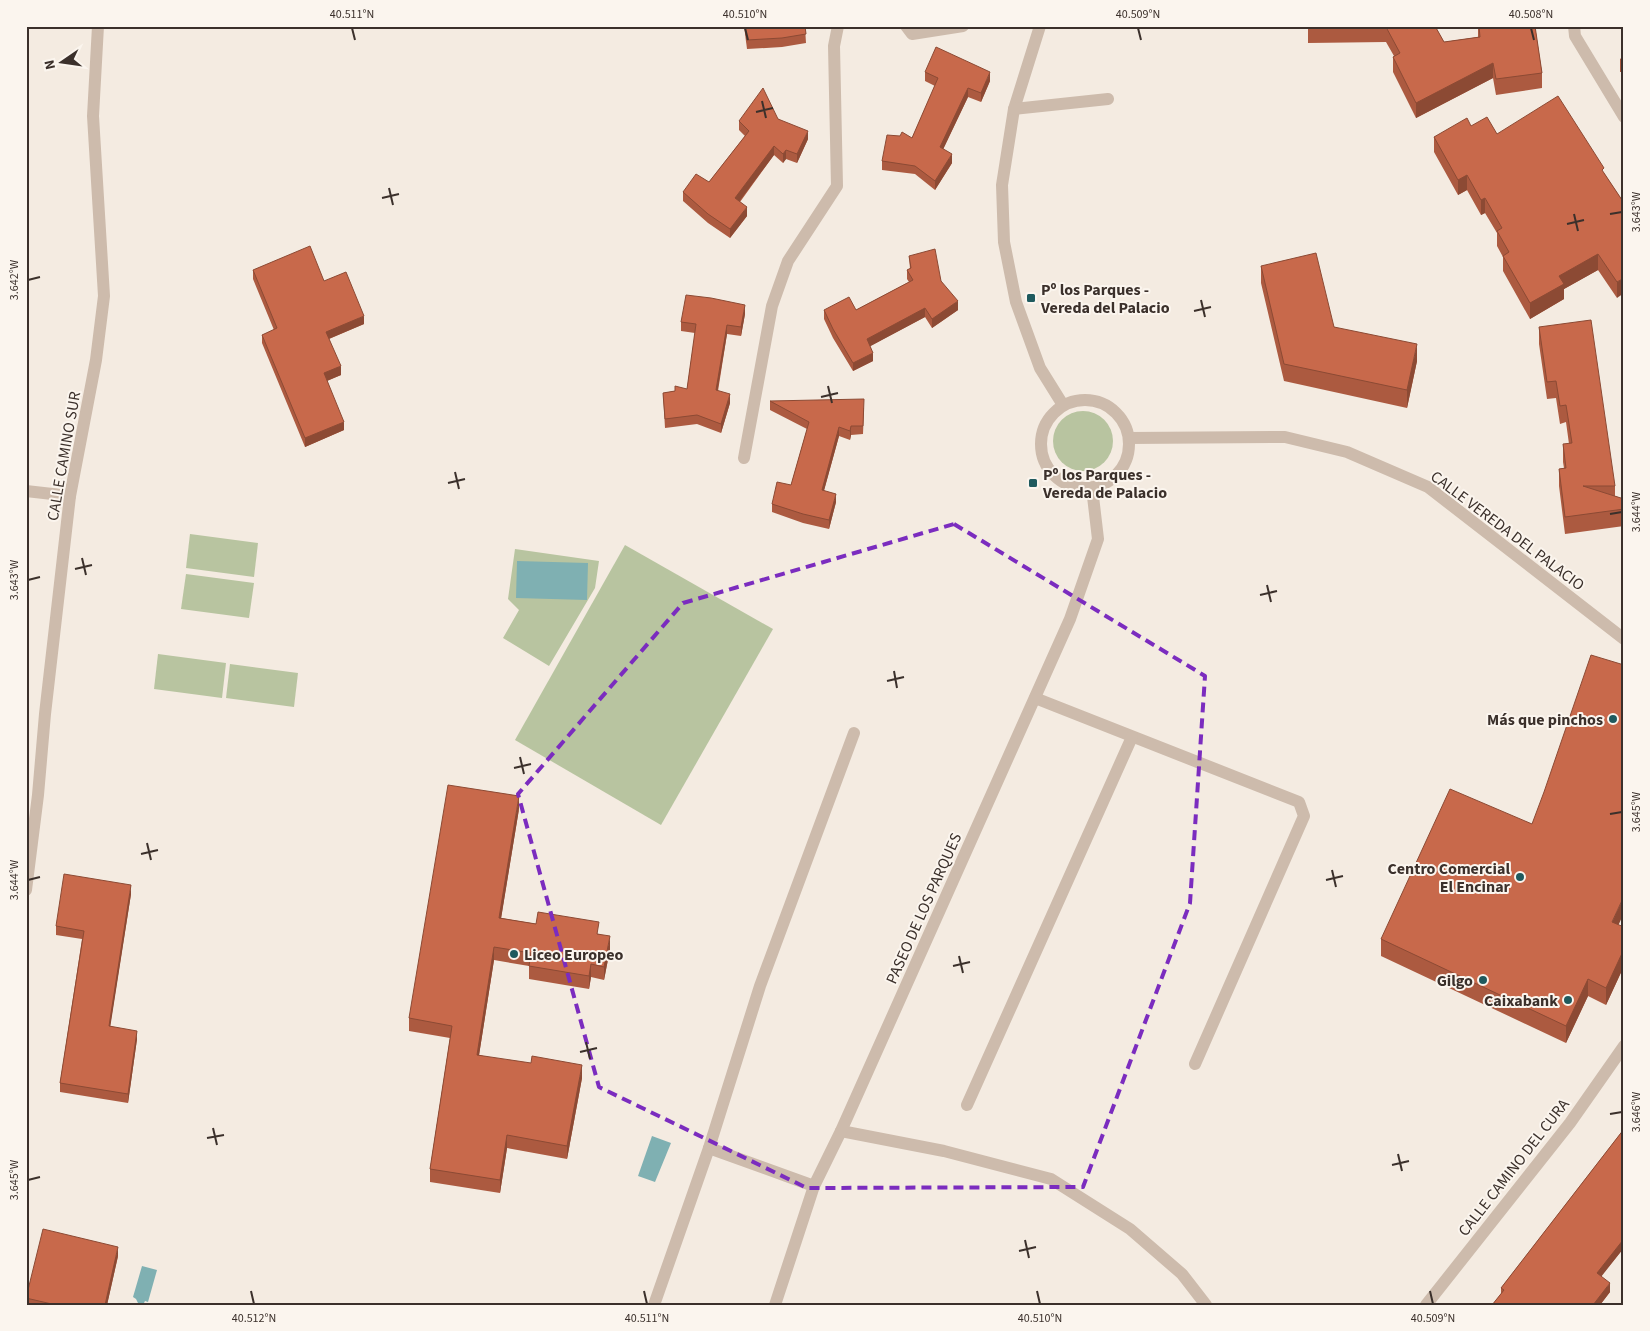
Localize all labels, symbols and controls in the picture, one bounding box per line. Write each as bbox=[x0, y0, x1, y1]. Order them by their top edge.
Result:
text: 40.511°N bbox=[330, 6, 374, 23]
text: 40.510°N bbox=[723, 6, 767, 23]
text: 40.509°N bbox=[1116, 6, 1160, 23]
text: 40.508°N bbox=[1509, 6, 1553, 23]
north arrow bbox=[38, 38, 88, 88]
text: N bbox=[40, 58, 61, 71]
text: 3.643°W bbox=[1628, 191, 1645, 232]
text: 3.642°W bbox=[6, 259, 23, 300]
place label: Pº los Parques - Vereda del Palacio bbox=[1040, 279, 1170, 319]
marker: Pº los Parques - Vereda del Palacio bbox=[1025, 292, 1037, 304]
street label: CALLE CAMINO SUR bbox=[42, 390, 86, 523]
place label: Pº los Parques - Vereda de Palacio bbox=[1042, 464, 1167, 504]
street label: CALLE VEREDA DEL PALACIO bbox=[1426, 466, 1589, 596]
marker: Pº los Parques - Vereda de Palacio bbox=[1027, 477, 1039, 489]
text: 3.644°W bbox=[1628, 491, 1645, 532]
text: 3.643°W bbox=[6, 559, 23, 600]
place label: Más que pinchos bbox=[1487, 709, 1603, 731]
marker: Más que pinchos bbox=[1607, 713, 1619, 725]
text: 3.645°W bbox=[1628, 791, 1645, 832]
street label: PASEO DE LOS PARQUES bbox=[881, 829, 967, 987]
place label: Centro Comercial El Encinar bbox=[1388, 858, 1511, 898]
text: 3.644°W bbox=[6, 859, 23, 900]
marker: Centro Comercial El Encinar bbox=[1514, 871, 1526, 883]
place label: Liceo Europeo bbox=[524, 944, 624, 966]
marker: Liceo Europeo bbox=[508, 948, 520, 960]
place label: Gilgo bbox=[1437, 970, 1473, 992]
marker: Gilgo bbox=[1477, 974, 1489, 986]
place label: Caixabank bbox=[1484, 990, 1558, 1012]
marker: Caixabank bbox=[1562, 994, 1574, 1006]
text: 3.646°W bbox=[1628, 1091, 1645, 1132]
street label: CALLE CAMINO DEL CURA bbox=[1453, 1094, 1575, 1241]
text: 3.645°W bbox=[6, 1159, 23, 1200]
text: 40.512°N bbox=[232, 1310, 276, 1327]
text: 40.511°N bbox=[625, 1310, 669, 1327]
text: 40.510°N bbox=[1018, 1310, 1062, 1327]
text: 40.509°N bbox=[1411, 1310, 1455, 1327]

